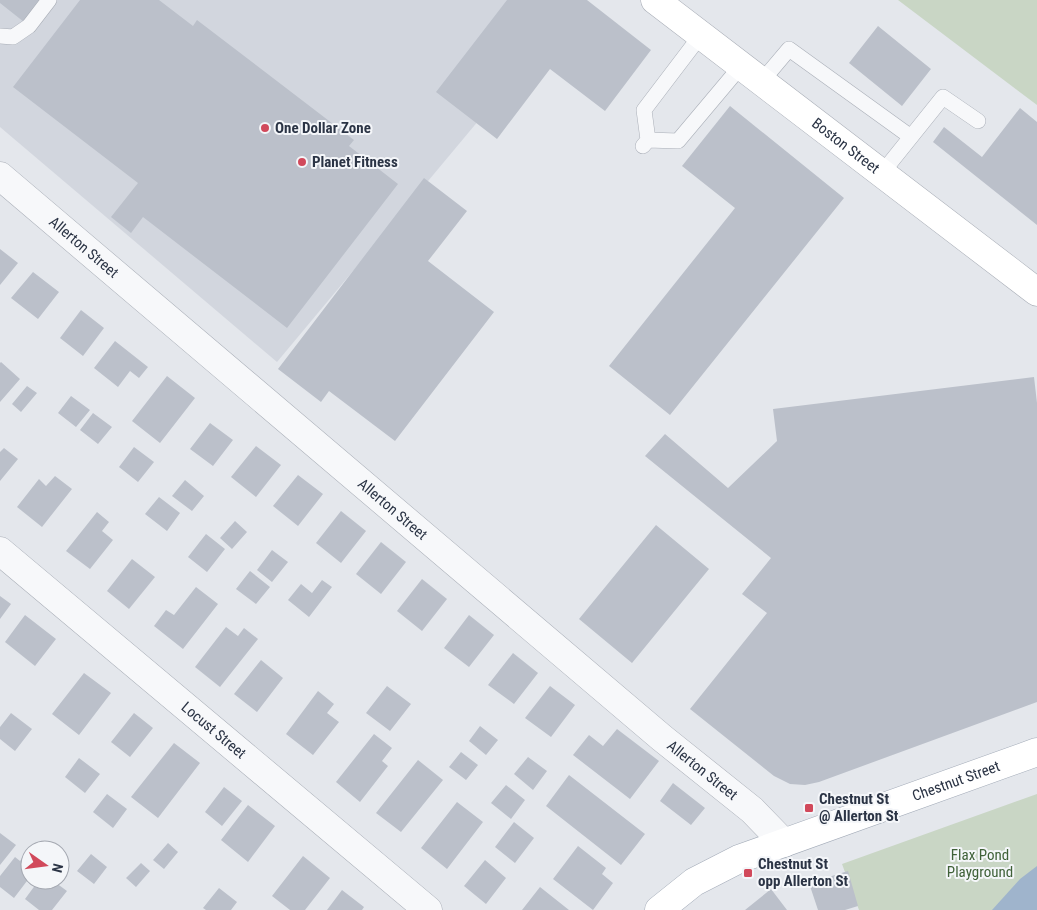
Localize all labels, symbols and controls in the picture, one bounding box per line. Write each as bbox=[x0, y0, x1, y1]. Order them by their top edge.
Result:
street label: Boston Street bbox=[808, 114, 883, 177]
place label: One Dollar Zone bbox=[275, 119, 371, 137]
marker: One Dollar Zone bbox=[259, 122, 271, 134]
place label: Planet Fitness bbox=[312, 153, 398, 171]
marker: Planet Fitness bbox=[296, 156, 308, 168]
street label: Allerton Street bbox=[46, 213, 122, 282]
street label: Allerton Street bbox=[354, 475, 431, 544]
street label: Locust Street bbox=[178, 698, 250, 763]
street label: Allerton Street bbox=[663, 737, 741, 804]
street label: Chestnut Street bbox=[910, 757, 1002, 805]
place label: Chestnut St @ Allerton St bbox=[819, 790, 899, 825]
marker: Chestnut St @ Allerton St bbox=[803, 802, 815, 814]
north arrow bbox=[20, 840, 70, 890]
park label: Flax Pond Playground bbox=[947, 846, 1013, 881]
place label: Chestnut St opp Allerton St bbox=[758, 855, 849, 890]
text: N bbox=[49, 862, 66, 874]
marker: Chestnut St opp Allerton St bbox=[742, 867, 754, 879]

